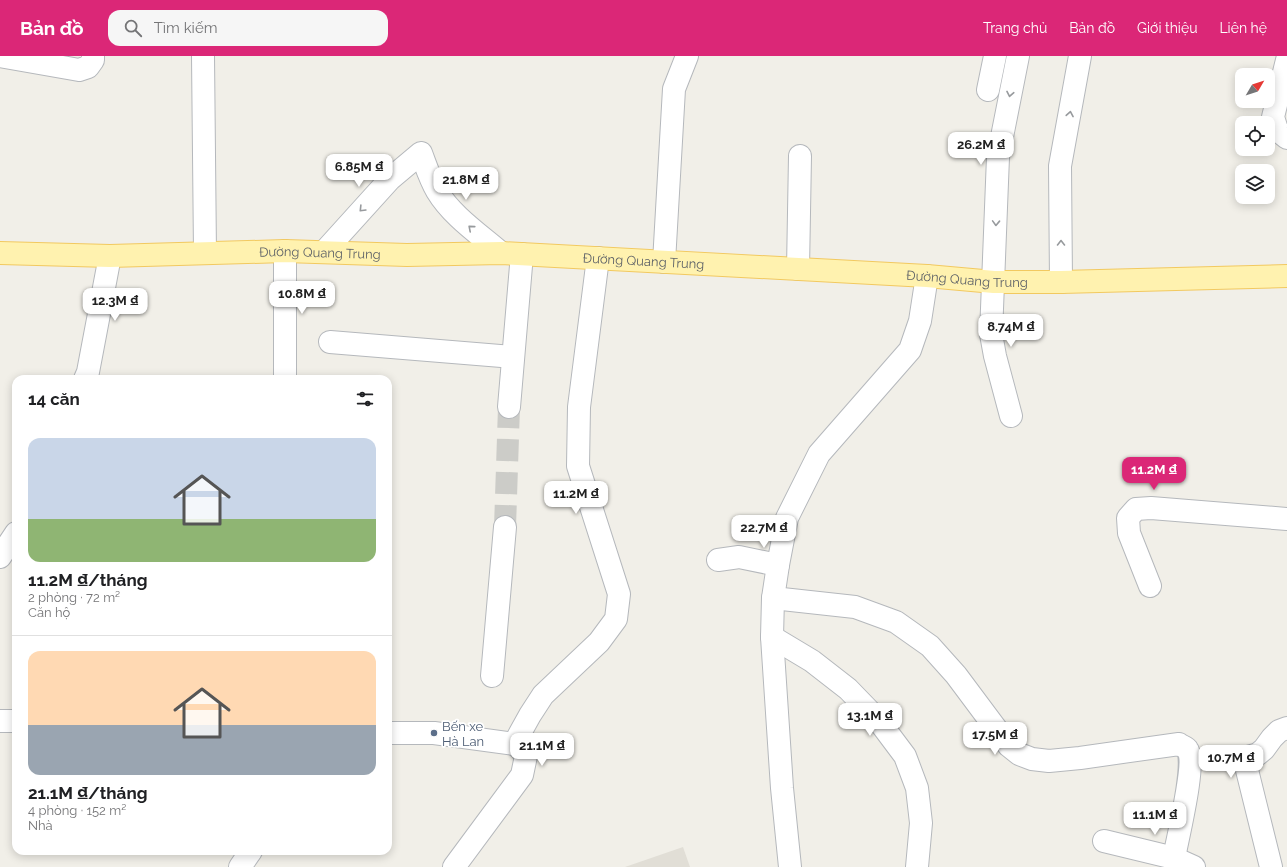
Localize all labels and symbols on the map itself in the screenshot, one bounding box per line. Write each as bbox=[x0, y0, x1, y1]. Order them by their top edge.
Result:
north arrow bbox=[1235, 68, 1275, 108]
one-way arrow bbox=[1006, 91, 1015, 97]
one-way arrow bbox=[1065, 111, 1073, 117]
pin: 26.2M ₫ bbox=[944, 132, 1018, 166]
pin: 6.85M ₫ bbox=[322, 154, 396, 188]
pin: 21.8M ₫ bbox=[429, 167, 503, 201]
one-way arrow bbox=[360, 204, 367, 212]
one-way arrow bbox=[991, 220, 1000, 226]
one-way arrow bbox=[469, 225, 476, 232]
one-way arrow bbox=[1057, 240, 1065, 246]
street label: Đường Quang Trung bbox=[259, 244, 381, 262]
street label: Đường Quang Trung bbox=[582, 250, 705, 272]
street label: Đường Quang Trung bbox=[906, 268, 1028, 290]
pin: 10.8M ₫ bbox=[265, 281, 339, 315]
pin: 12.3M ₫ bbox=[78, 288, 152, 322]
pin: 8.74M ₫ bbox=[974, 314, 1048, 348]
pin: 11.2M ₫ bbox=[1117, 457, 1191, 491]
pin: 11.2M ₫ bbox=[539, 481, 613, 515]
pin: 22.7M ₫ bbox=[727, 515, 801, 549]
pin: 13.1M ₫ bbox=[833, 703, 907, 737]
place label: Bến xe Hà Lan bbox=[442, 719, 484, 749]
pin: 17.5M ₫ bbox=[958, 722, 1032, 756]
marker: Bến xe Hà Lan bbox=[429, 728, 439, 738]
pin: 21.1M ₫ bbox=[505, 733, 579, 767]
pin: 10.7M ₫ bbox=[1194, 745, 1268, 779]
pin: 11.1M ₫ bbox=[1118, 802, 1192, 836]

